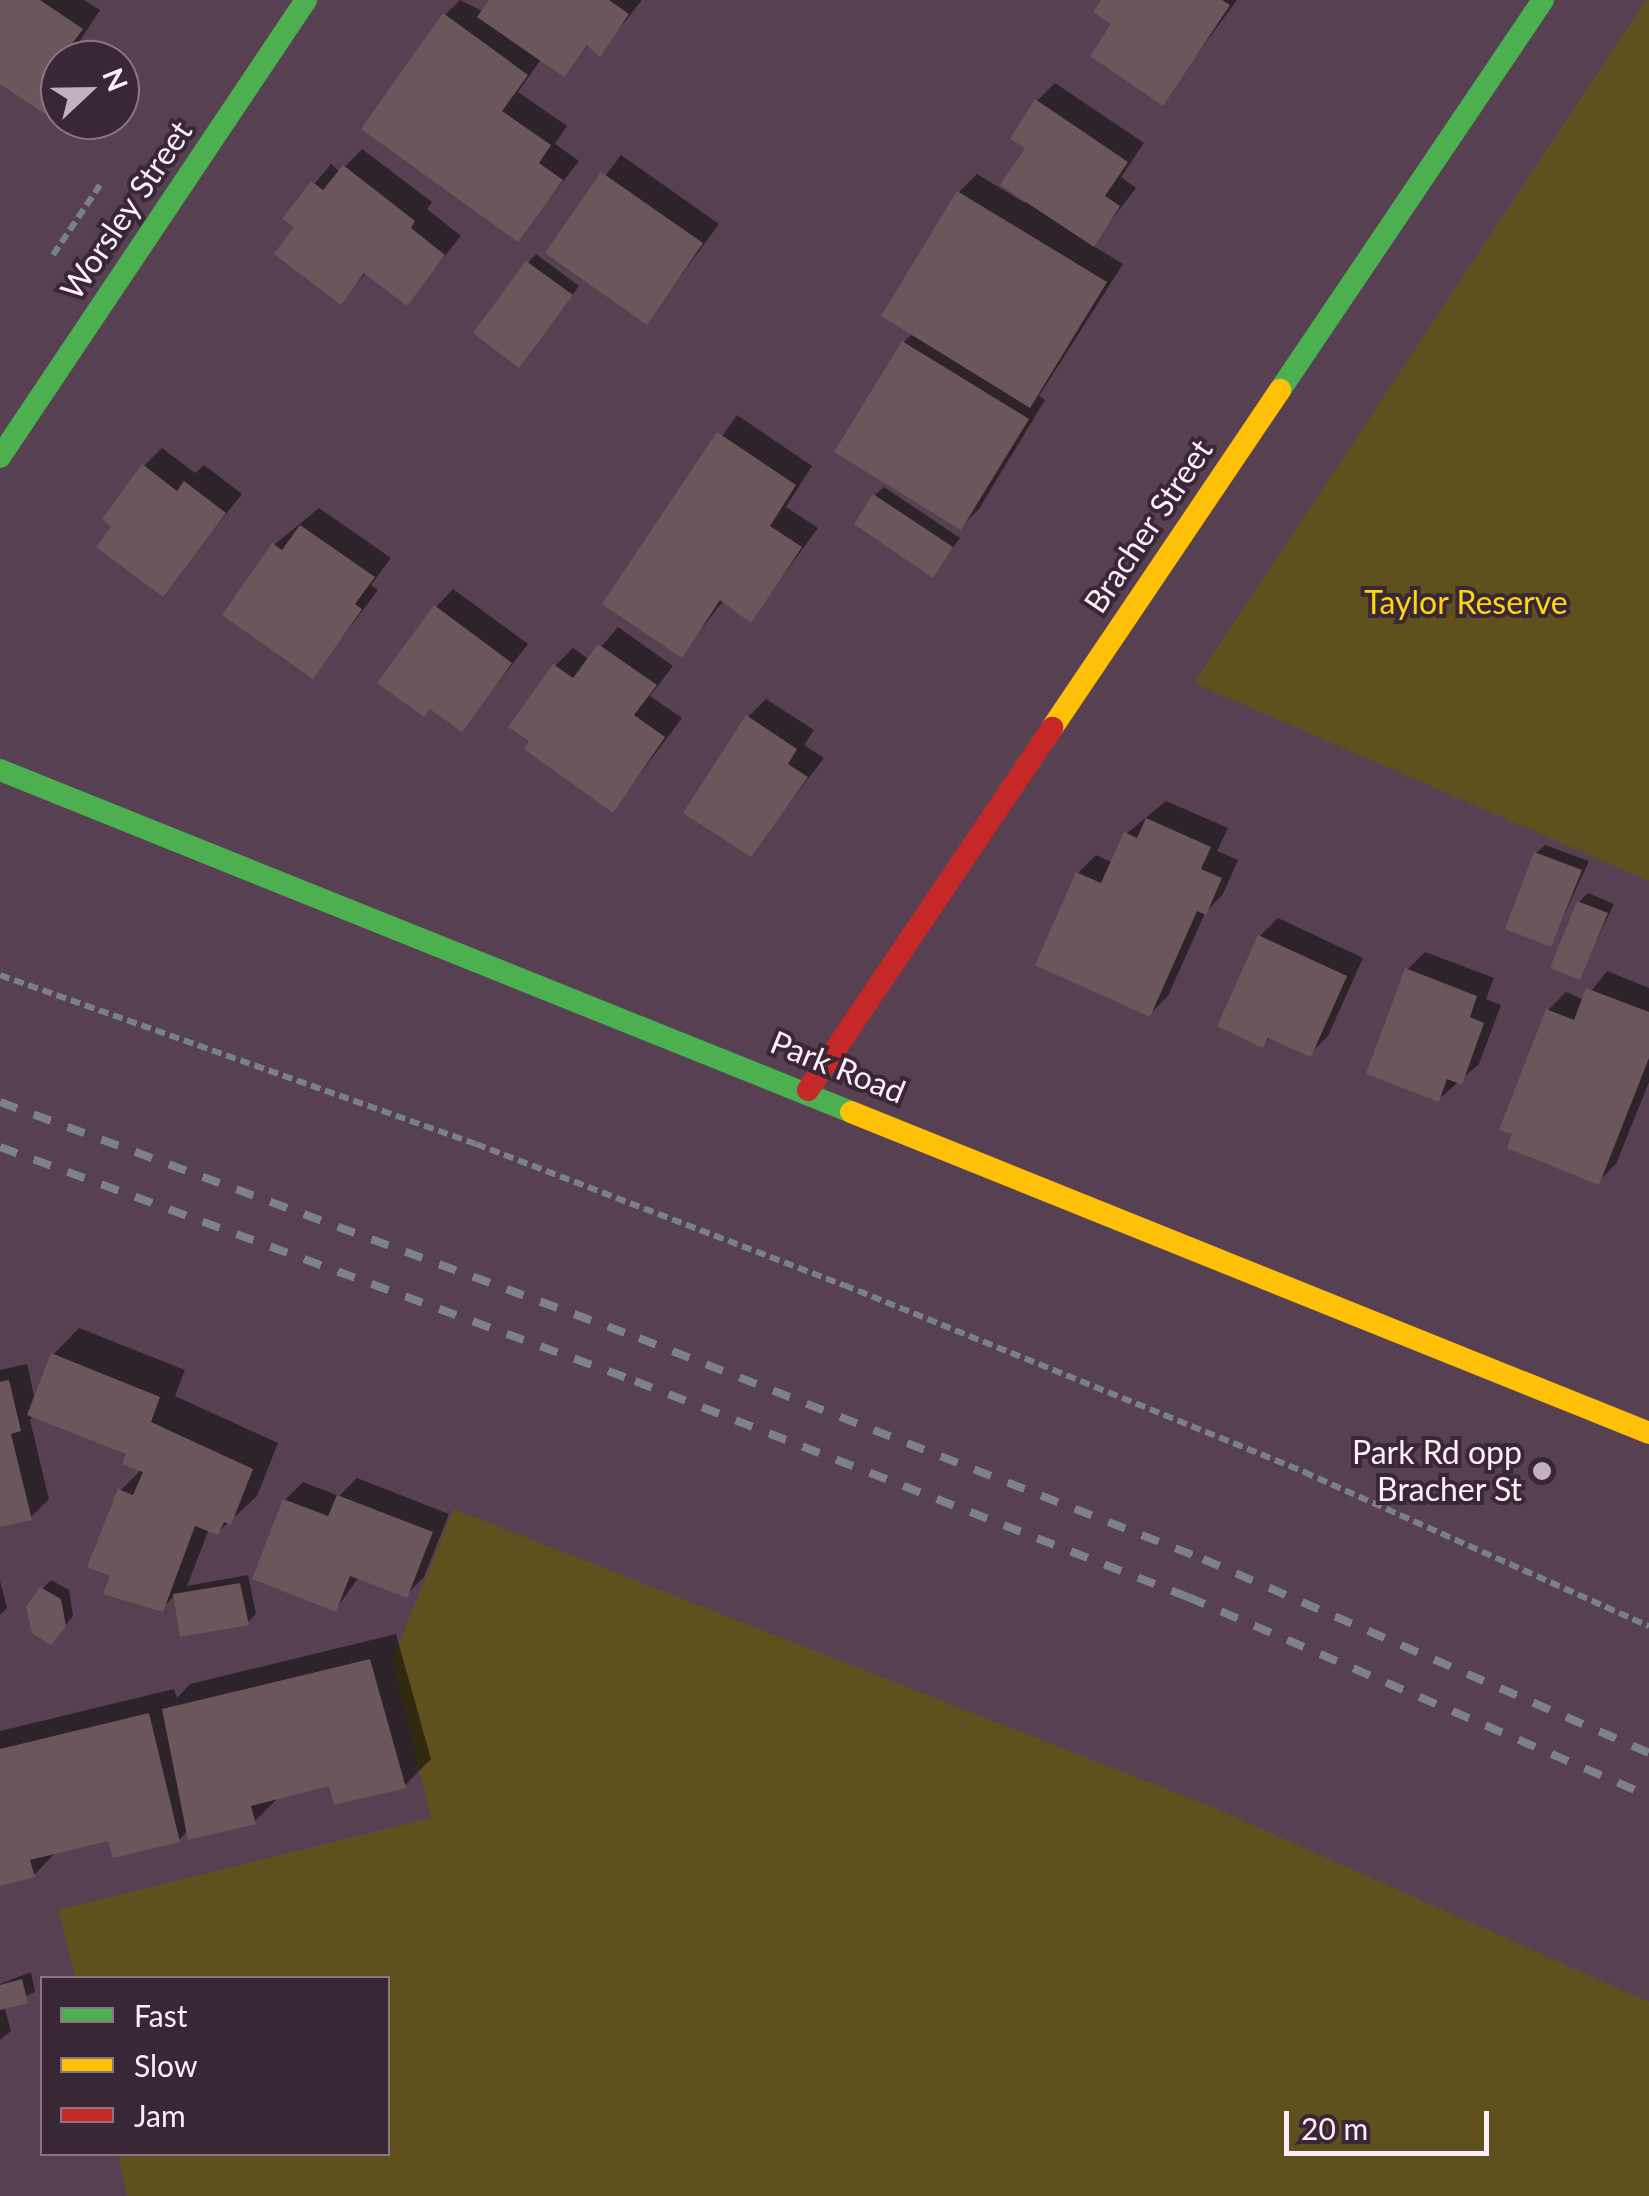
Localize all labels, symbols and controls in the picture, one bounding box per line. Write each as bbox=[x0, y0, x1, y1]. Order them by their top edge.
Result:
north arrow bbox=[40, 40, 140, 140]
text: N bbox=[96, 63, 136, 96]
street label: Worsley Street bbox=[52, 113, 200, 307]
street label: Bracher Street bbox=[1076, 432, 1220, 620]
park label: Taylor Reserve bbox=[1364, 583, 1568, 621]
street label: Park Road bbox=[765, 1023, 911, 1111]
place label: Park Rd opp Bracher St bbox=[1352, 1434, 1522, 1509]
marker: Park Rd opp Bracher St bbox=[1531, 1460, 1553, 1482]
legend bbox=[40, 1976, 390, 2156]
text: Fast bbox=[134, 1997, 188, 2033]
text: Slow bbox=[134, 2047, 197, 2083]
scale bar bbox=[1289, 2091, 1494, 2153]
text: Jam bbox=[134, 2097, 186, 2133]
text: 20 m bbox=[1301, 2110, 1368, 2146]

